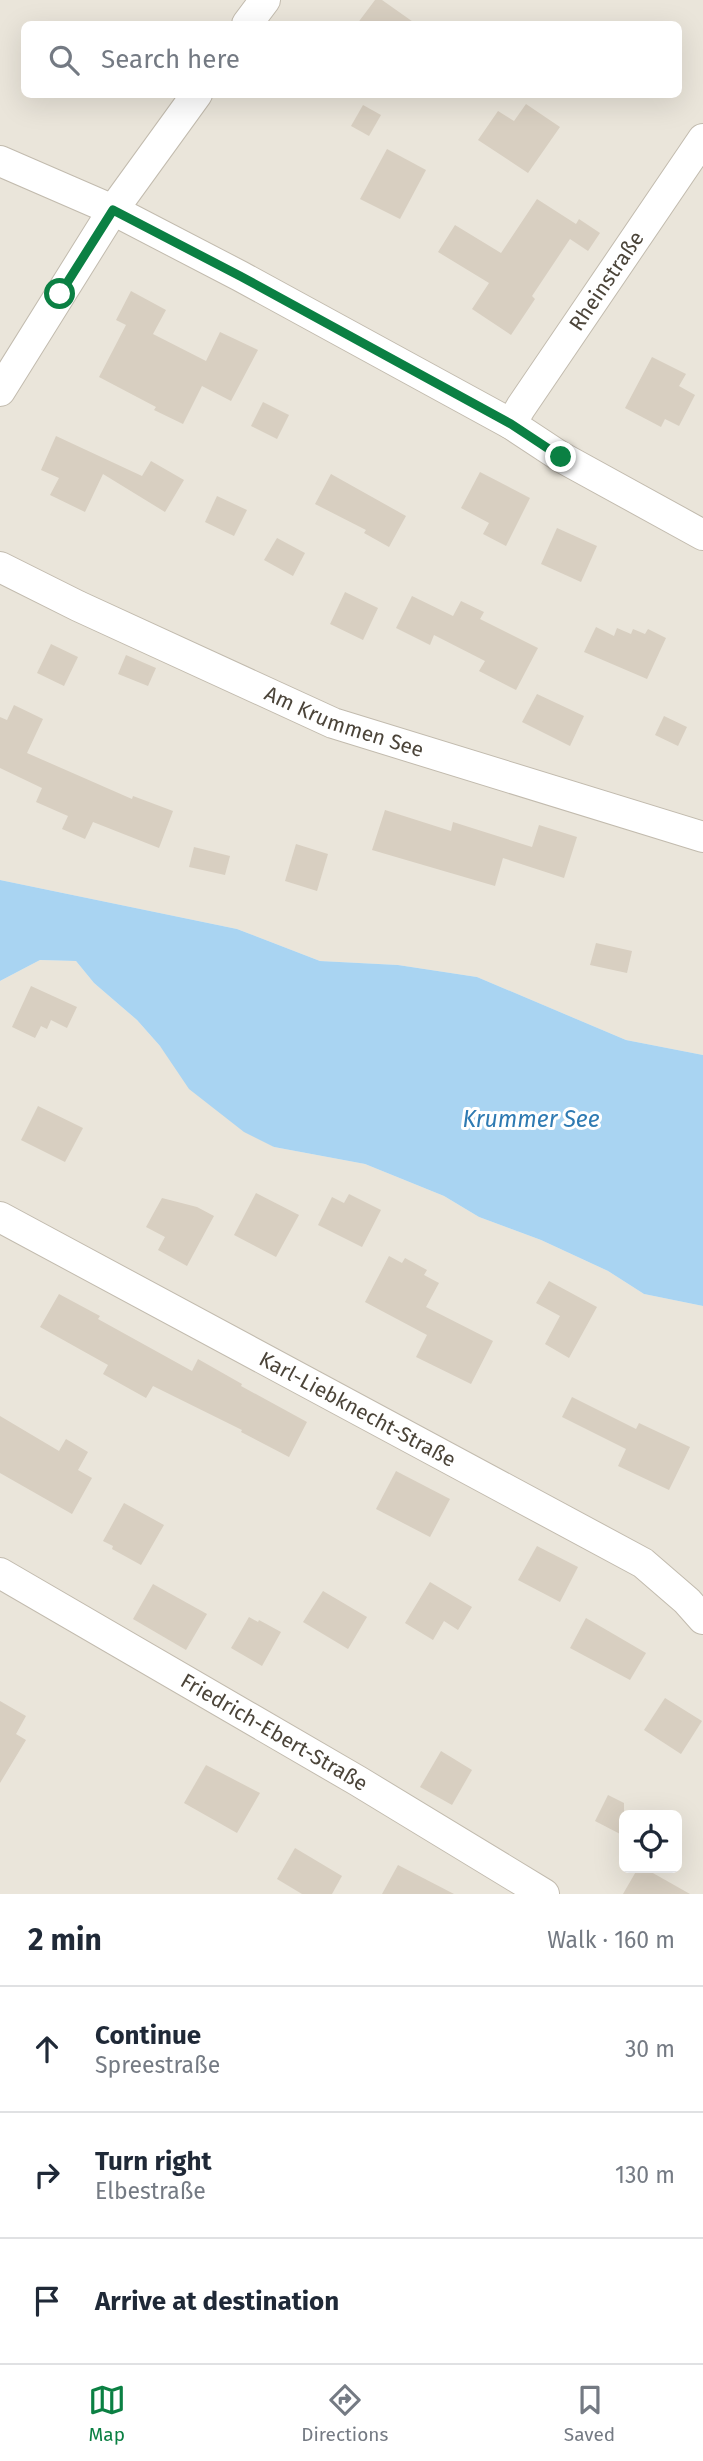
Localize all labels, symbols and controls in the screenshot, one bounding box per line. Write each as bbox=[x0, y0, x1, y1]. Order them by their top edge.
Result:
search box bbox=[21, 21, 682, 98]
icon: search bbox=[45, 41, 83, 79]
text: Search here bbox=[101, 44, 240, 75]
street label: Rheinstraße bbox=[564, 226, 650, 336]
route start bbox=[44, 278, 75, 309]
route end bbox=[545, 441, 576, 472]
street label: Am Krummen See bbox=[261, 680, 427, 763]
water label: Krummer See bbox=[462, 1105, 600, 1133]
street label: Karl-Liebknecht-Straße bbox=[255, 1346, 460, 1473]
street label: Friedrich-Ebert-Straße bbox=[176, 1668, 372, 1797]
map controls bbox=[619, 1810, 682, 1873]
button: locate bbox=[619, 1810, 682, 1873]
text: 2 min bbox=[28, 1922, 102, 1958]
text: Walk · 160 m bbox=[547, 1926, 675, 1954]
text: Continue bbox=[95, 2020, 201, 2051]
icon: ahead bbox=[28, 2030, 66, 2068]
text: 30 m bbox=[625, 2035, 675, 2063]
text: Spreestraße bbox=[95, 2051, 220, 2079]
text: Turn right bbox=[95, 2146, 212, 2177]
icon: right bbox=[28, 2156, 66, 2194]
text: 130 m bbox=[615, 2161, 675, 2189]
text: Elbestraße bbox=[95, 2177, 206, 2205]
icon: arrive bbox=[28, 2282, 66, 2320]
text: Arrive at destination bbox=[95, 2286, 339, 2317]
tab: Map bbox=[88, 2381, 126, 2446]
tab: Directions bbox=[301, 2381, 388, 2446]
tab: Saved bbox=[564, 2381, 615, 2446]

